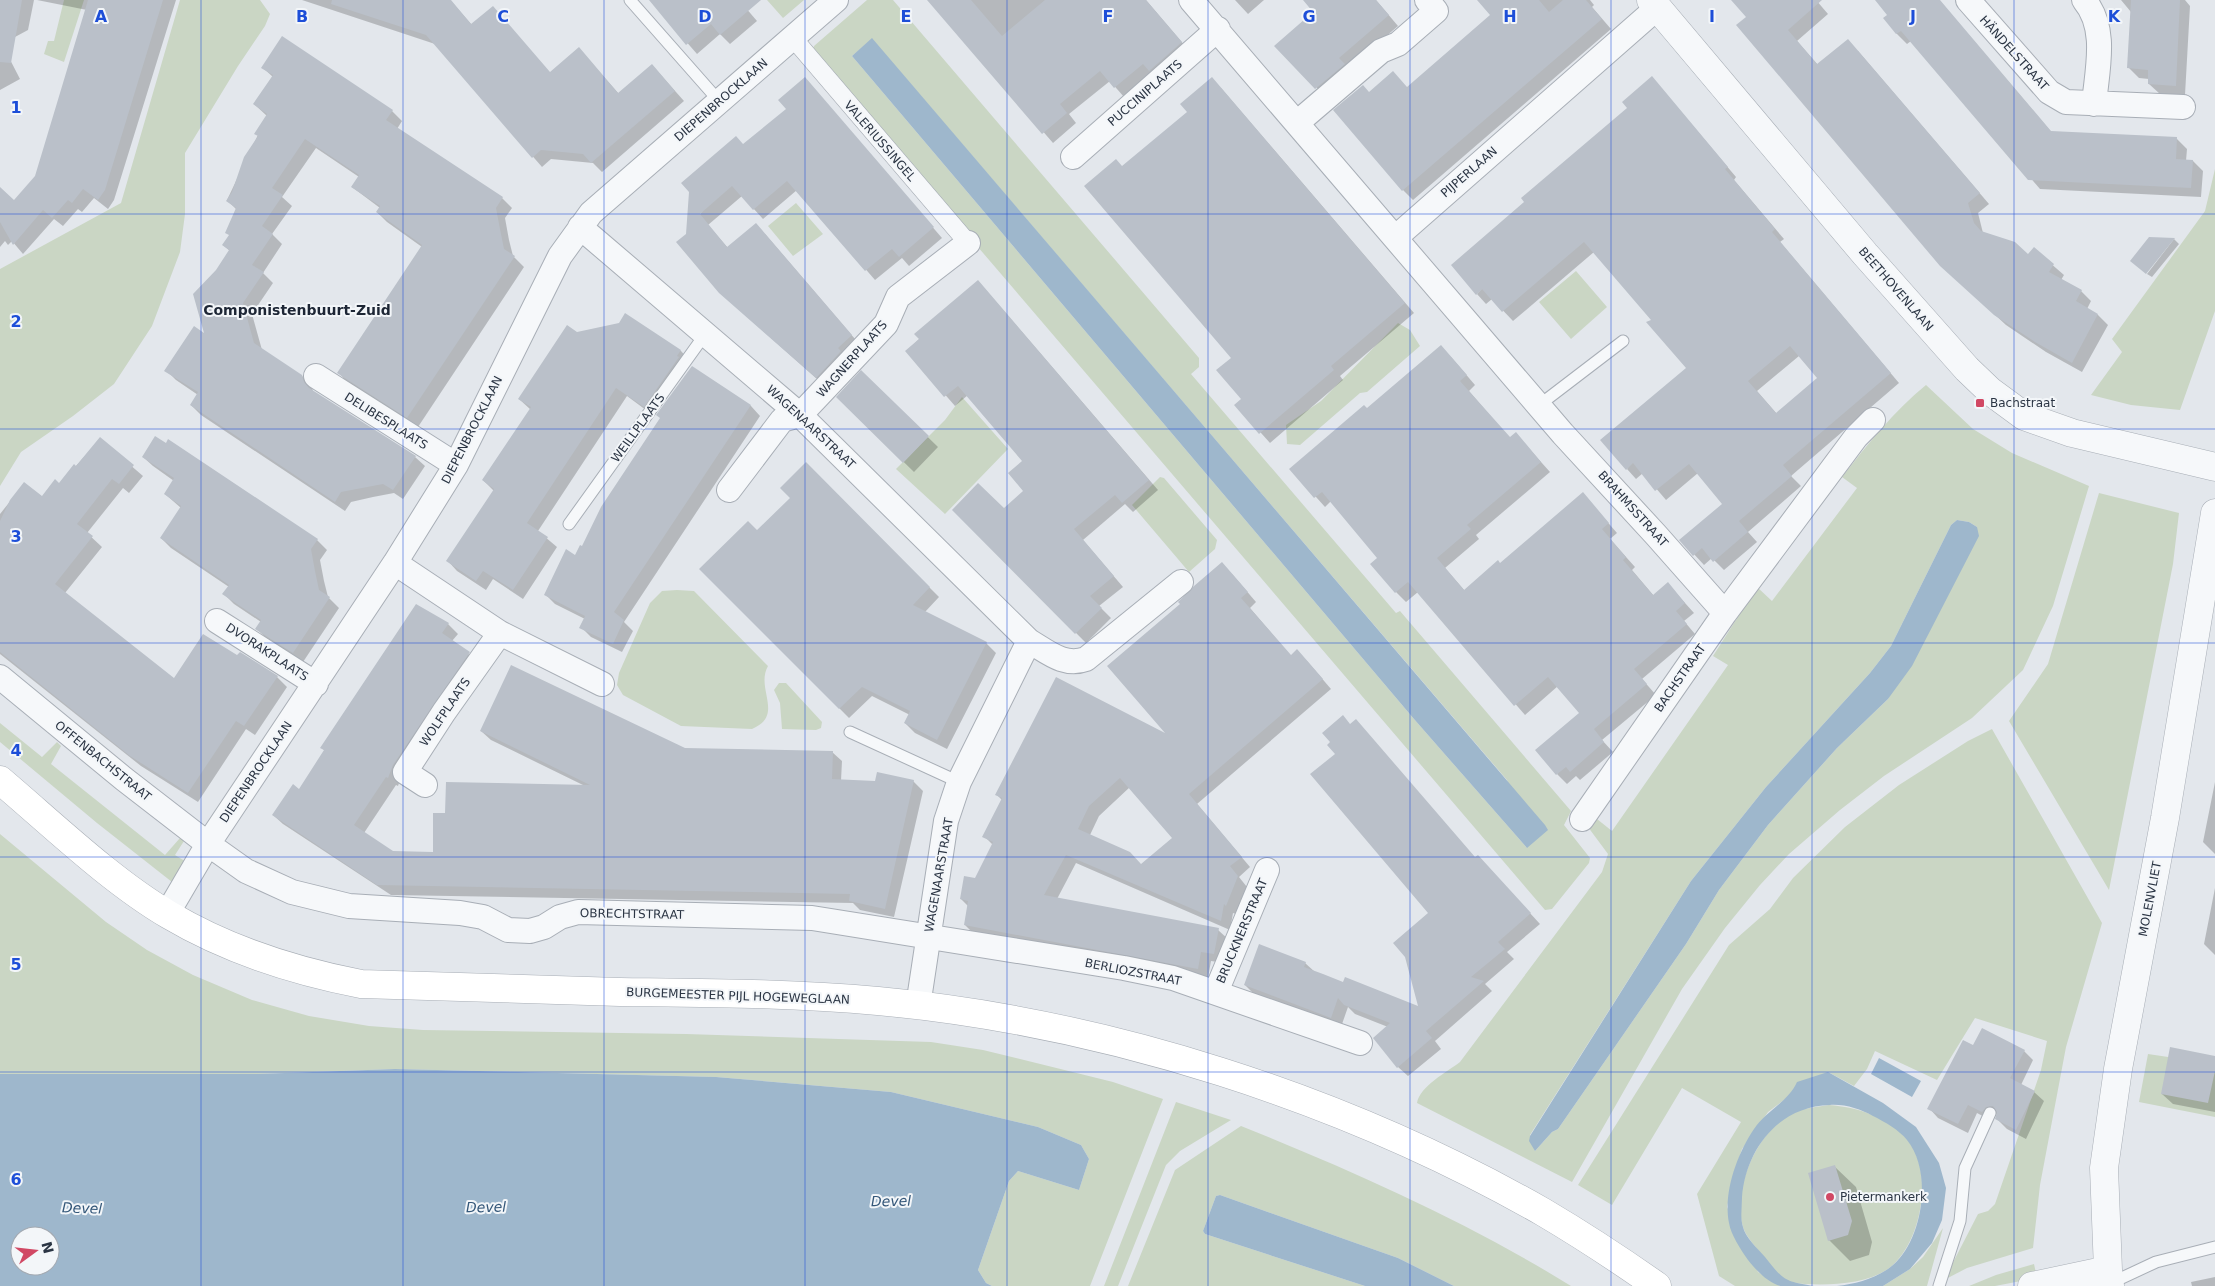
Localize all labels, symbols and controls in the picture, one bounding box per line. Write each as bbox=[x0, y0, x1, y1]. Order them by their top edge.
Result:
text: A bbox=[95, 7, 108, 26]
text: B bbox=[296, 7, 308, 26]
text: C bbox=[497, 7, 509, 26]
text: D bbox=[698, 7, 712, 26]
text: E bbox=[901, 7, 911, 26]
text: F bbox=[1103, 7, 1113, 26]
text: G bbox=[1302, 7, 1316, 26]
text: H bbox=[1503, 7, 1517, 26]
text: I bbox=[1709, 7, 1715, 26]
text: J bbox=[1909, 7, 1916, 26]
text: K bbox=[2108, 7, 2121, 26]
street label: HÄNDELSTRAAT bbox=[1977, 12, 2052, 94]
street label: DIEPENBROCKLAAN bbox=[671, 56, 771, 144]
street label: PUCCINIPLAATS bbox=[1105, 57, 1185, 129]
text: 1 bbox=[10, 98, 22, 117]
street label: VALERIUSSINGEL bbox=[841, 98, 919, 184]
street label: PIJPERLAAN bbox=[1438, 144, 1500, 200]
street label: BEETHOVENLAAN bbox=[1856, 244, 1936, 334]
district label: Componistenbuurt-Zuid bbox=[203, 302, 391, 318]
text: 2 bbox=[10, 312, 22, 331]
street label: WAGNERPLAATS bbox=[814, 318, 890, 400]
street label: DIEPENBROCKLAAN bbox=[439, 374, 505, 486]
street label: WAGENAARSTRAAT bbox=[764, 382, 859, 472]
street label: DELIBESPLAATS bbox=[342, 390, 430, 452]
street label: WEILLPLAATS bbox=[608, 391, 668, 465]
place label: Bachstraat bbox=[1990, 396, 2055, 410]
marker: Bachstraat bbox=[1974, 397, 1986, 409]
street label: BRAHMSSTRAAT bbox=[1595, 468, 1671, 550]
text: 3 bbox=[10, 527, 22, 546]
street label: DVORAKPLAATS bbox=[223, 620, 311, 684]
street label: BACHSTRAAT bbox=[1651, 641, 1709, 715]
street label: WOLFPLAATS bbox=[417, 675, 473, 749]
street label: OFFENBACHSTRAAT bbox=[52, 718, 154, 804]
street label: DIEPENBROCKLAAN bbox=[217, 719, 295, 825]
text: 4 bbox=[10, 741, 22, 760]
street label: WAGENAARSTRAAT bbox=[922, 816, 956, 933]
street label: MOLENVLIET bbox=[2136, 860, 2164, 938]
street label: BRUCKNERSTRAAT bbox=[1214, 876, 1271, 985]
street label: OBRECHTSTRAAT bbox=[580, 906, 685, 922]
text: 5 bbox=[10, 955, 22, 974]
street label: BERLIOZSTRAAT bbox=[1084, 956, 1183, 988]
street label: BURGEMEESTER PIJL HOGEWEGLAAN bbox=[626, 985, 850, 1007]
text: 6 bbox=[10, 1170, 22, 1189]
place label: Pietermankerk bbox=[1840, 1190, 1927, 1204]
marker: Pietermankerk bbox=[1824, 1191, 1836, 1203]
water label: Devel bbox=[871, 1193, 911, 1209]
water label: Devel bbox=[62, 1199, 102, 1217]
water label: Devel bbox=[466, 1199, 506, 1215]
north arrow bbox=[10, 1226, 60, 1276]
text: N bbox=[38, 1240, 57, 1255]

